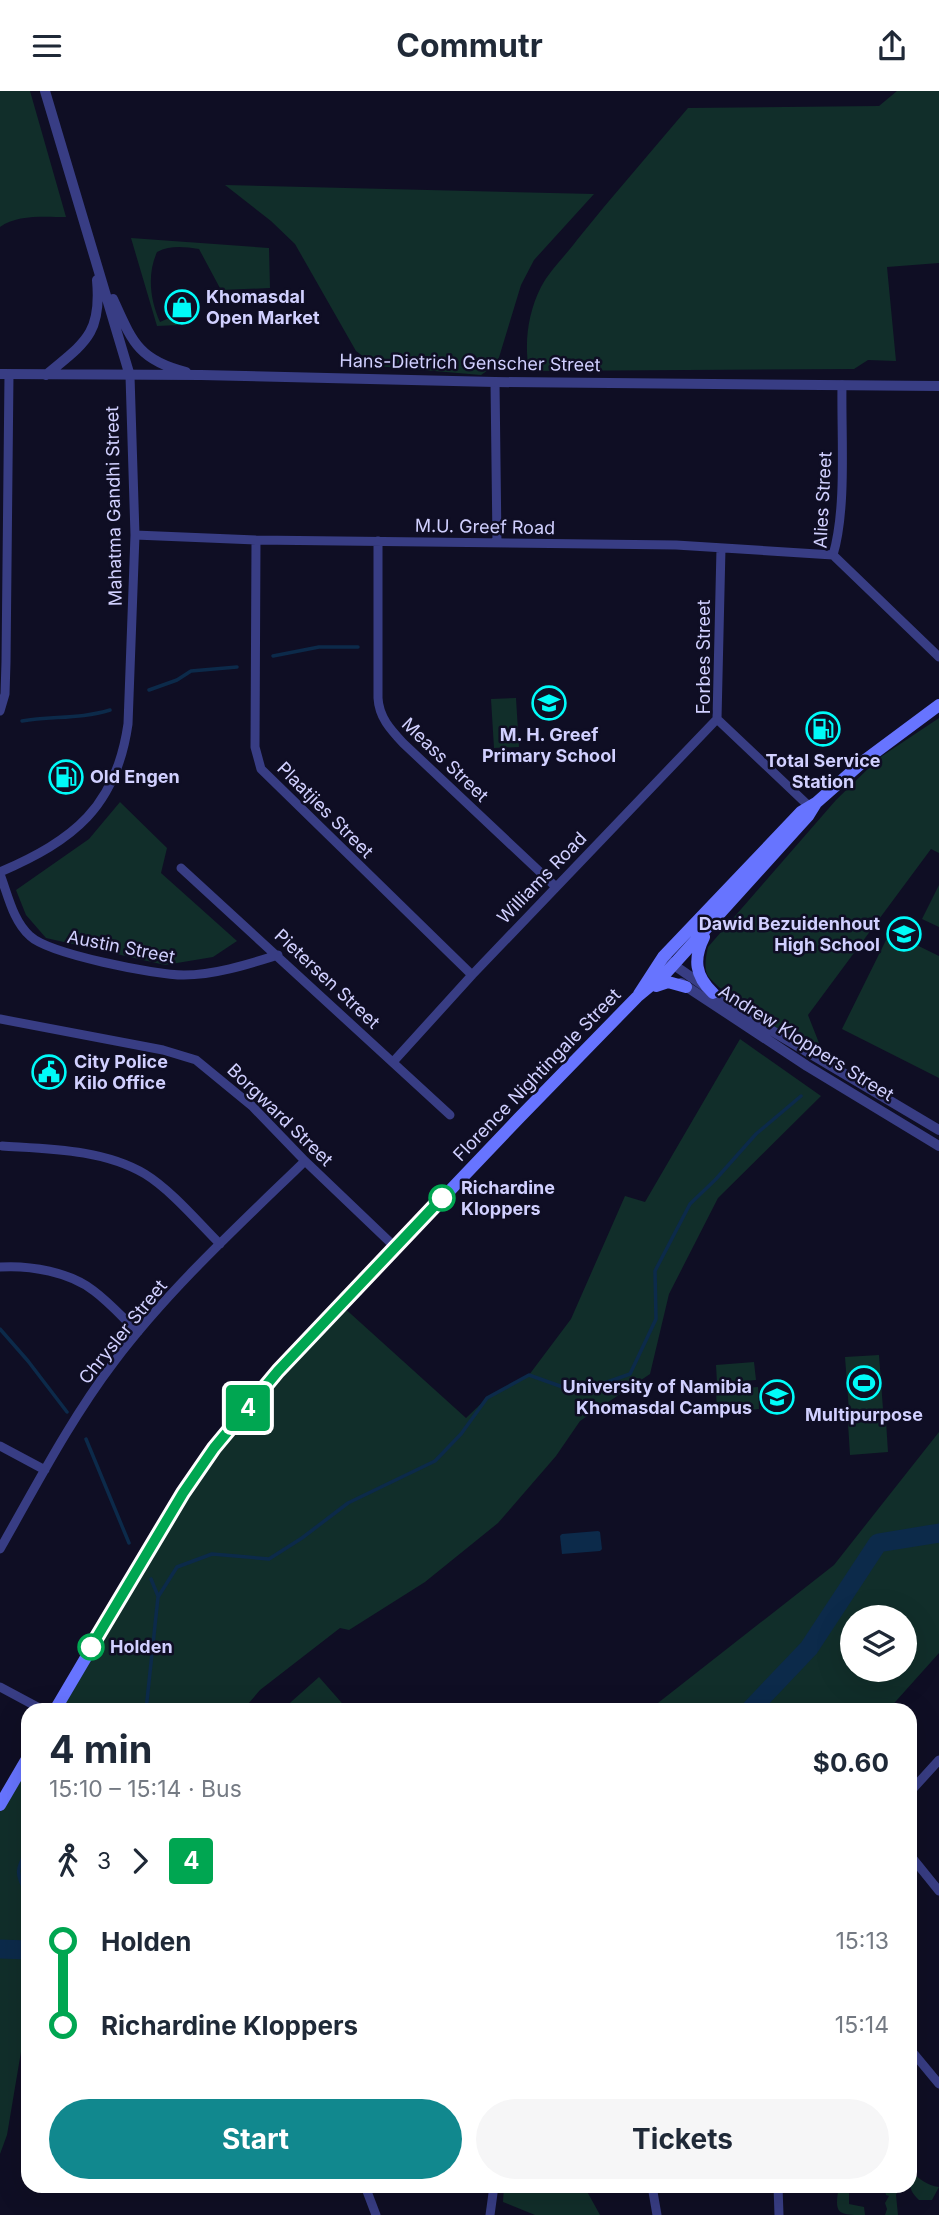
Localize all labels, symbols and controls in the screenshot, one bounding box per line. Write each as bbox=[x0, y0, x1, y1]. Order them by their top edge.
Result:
text: Commutr bbox=[396, 26, 543, 65]
icon: menu bbox=[28, 27, 66, 65]
icon: share bbox=[873, 27, 911, 65]
place label: Khomasdal Open Market bbox=[206, 286, 320, 328]
shop icon: Khomasdal Open Market bbox=[163, 288, 201, 326]
street label: Hans-Dietrich Genscher Street bbox=[339, 350, 601, 375]
street label: Mahatma Gandhi Street bbox=[101, 406, 126, 606]
street label: Alies Street bbox=[809, 451, 836, 549]
street label: M.U. Greef Road bbox=[415, 515, 555, 538]
street label: Forbes Street bbox=[693, 600, 714, 714]
school or university icon: M. H. Greef Primary School bbox=[530, 684, 568, 722]
fuel station icon: Total Service Station bbox=[804, 710, 842, 748]
street label: Meass Street bbox=[398, 713, 493, 806]
place label: M. H. Greef Primary School bbox=[482, 724, 616, 766]
place label: Total Service Station bbox=[765, 750, 881, 792]
street label: Plaatjies Street bbox=[273, 757, 378, 862]
fuel station icon: Old Engen bbox=[47, 758, 85, 796]
place label: Old Engen bbox=[90, 766, 180, 787]
street label: Williams Road bbox=[493, 828, 591, 928]
place label: Dawid Bezuidenhout High School bbox=[699, 913, 880, 955]
school or university icon: Dawid Bezuidenhout High School bbox=[885, 915, 923, 953]
street label: Pietersen Street bbox=[271, 925, 384, 1033]
street label: Austin Street bbox=[65, 926, 177, 967]
street label: Andrew Kloppers Street bbox=[715, 980, 898, 1105]
street label: Florence Nightingale Street bbox=[449, 984, 625, 1165]
place label: City Police Kilo Office bbox=[74, 1051, 168, 1093]
public building icon: City Police Kilo Office bbox=[30, 1053, 68, 1091]
street label: Borgward Street bbox=[223, 1059, 337, 1170]
place label: Richardine Kloppers bbox=[461, 1177, 555, 1219]
marker: Richardine Kloppers bbox=[429, 1185, 455, 1211]
street label: Chrysler Street bbox=[74, 1275, 171, 1388]
sports icon: Multipurpose bbox=[845, 1364, 883, 1402]
place label: University of Namibia Khomasdal Campus bbox=[563, 1376, 752, 1418]
school or university icon: University of Namibia Khomasdal Campus bbox=[758, 1378, 796, 1416]
line badge: 4 bbox=[225, 1385, 271, 1431]
text: 4 bbox=[240, 1393, 256, 1422]
place label: Multipurpose bbox=[805, 1404, 923, 1425]
map controls bbox=[840, 1605, 917, 1682]
button: layers bbox=[840, 1605, 917, 1682]
marker: Holden bbox=[78, 1634, 104, 1660]
place label: Holden bbox=[110, 1636, 173, 1657]
text: 4 min bbox=[49, 1726, 152, 1772]
text: $0.60 bbox=[813, 1747, 889, 1778]
text: 15:10 – 15:14 · Bus bbox=[49, 1775, 242, 1803]
icon: walk bbox=[49, 1842, 87, 1880]
icon: forward bbox=[121, 1842, 159, 1880]
text: 4 bbox=[183, 1846, 199, 1875]
text: 3 bbox=[97, 1847, 111, 1875]
text: Holden bbox=[101, 1926, 191, 1957]
text: 15:13 bbox=[835, 1927, 889, 1955]
text: Richardine Kloppers bbox=[101, 2010, 358, 2041]
text: 15:14 bbox=[835, 2011, 889, 2039]
button: Start bbox=[49, 2099, 462, 2179]
button: Tickets bbox=[476, 2099, 889, 2179]

